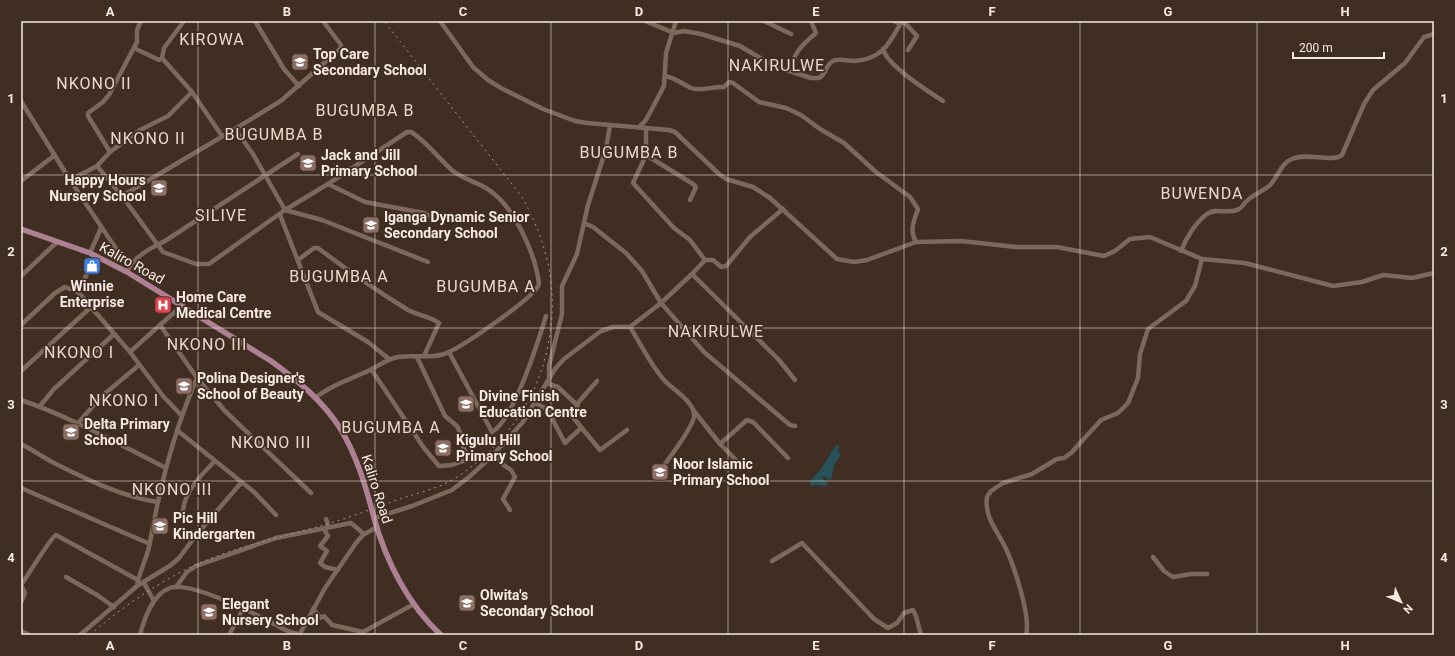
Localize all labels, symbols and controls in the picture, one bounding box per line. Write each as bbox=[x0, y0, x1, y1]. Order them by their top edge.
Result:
text: A bbox=[106, 4, 115, 19]
text: B bbox=[283, 4, 291, 19]
text: C bbox=[459, 4, 468, 19]
text: D bbox=[635, 4, 643, 19]
text: E bbox=[812, 4, 820, 19]
text: F bbox=[988, 4, 996, 19]
text: G bbox=[1164, 4, 1173, 19]
text: H bbox=[1340, 4, 1350, 19]
district label: KIROWA bbox=[179, 30, 245, 49]
scale bar bbox=[1293, 34, 1384, 60]
text: 200 m bbox=[1299, 41, 1333, 55]
place label: Top Care Secondary School bbox=[313, 46, 427, 78]
school or university icon: Top Care Secondary School bbox=[290, 52, 310, 72]
district label: NAKIRULWE bbox=[729, 56, 825, 75]
district label: NKONO II bbox=[56, 74, 132, 93]
text: 1 bbox=[7, 91, 15, 106]
text: 1 bbox=[1440, 91, 1448, 106]
district label: BUGUMBA B bbox=[316, 101, 414, 120]
district label: BUGUMBA B bbox=[225, 125, 323, 144]
district label: NKONO II bbox=[110, 129, 186, 148]
district label: BUGUMBA B bbox=[580, 143, 678, 162]
place label: Jack and Jill Primary School bbox=[321, 147, 418, 179]
school or university icon: Jack and Jill Primary School bbox=[298, 153, 318, 173]
place label: Happy Hours Nursery School bbox=[49, 172, 146, 204]
school or university icon: Happy Hours Nursery School bbox=[149, 178, 169, 198]
district label: BUWENDA bbox=[1161, 184, 1243, 203]
district label: SILIVE bbox=[195, 206, 247, 225]
place label: Iganga Dynamic Senior Secondary School bbox=[384, 209, 529, 241]
school or university icon: Iganga Dynamic Senior Secondary School bbox=[361, 215, 381, 235]
street label: Kaliro Road bbox=[97, 239, 167, 287]
text: 2 bbox=[7, 244, 15, 259]
text: 2 bbox=[1440, 244, 1448, 259]
shop icon: Winnie Enterprise bbox=[82, 256, 102, 276]
district label: BUGUMBA A bbox=[289, 267, 389, 286]
district label: BUGUMBA A bbox=[436, 277, 536, 296]
place label: Winnie Enterprise bbox=[60, 278, 125, 310]
place label: Home Care Medical Centre bbox=[176, 289, 272, 321]
hospital icon: Home Care Medical Centre bbox=[153, 295, 173, 315]
district label: NAKIRULWE bbox=[668, 322, 764, 341]
district label: NKONO III bbox=[167, 335, 247, 354]
district label: NKONO I bbox=[44, 343, 114, 362]
place label: Polina Designer's School of Beauty bbox=[197, 370, 305, 402]
school or university icon: Polina Designer's School of Beauty bbox=[174, 376, 194, 396]
place label: Divine Finish Education Centre bbox=[479, 388, 587, 420]
district label: NKONO I bbox=[89, 391, 159, 410]
school or university icon: Divine Finish Education Centre bbox=[456, 394, 476, 414]
text: 3 bbox=[7, 397, 15, 412]
text: 3 bbox=[1440, 397, 1448, 412]
place label: Delta Primary School bbox=[84, 416, 171, 448]
district label: BUGUMBA A bbox=[341, 418, 441, 437]
school or university icon: Delta Primary School bbox=[61, 422, 81, 442]
place label: Kigulu Hill Primary School bbox=[456, 432, 553, 464]
district label: NKONO III bbox=[231, 433, 311, 452]
school or university icon: Kigulu Hill Primary School bbox=[433, 438, 453, 458]
street label: Kaliro Road bbox=[358, 453, 396, 525]
place label: Noor Islamic Primary School bbox=[673, 456, 770, 488]
school or university icon: Noor Islamic Primary School bbox=[650, 462, 670, 482]
district label: NKONO III bbox=[132, 480, 212, 499]
place label: Pic Hill Kindergarten bbox=[173, 510, 255, 542]
school or university icon: Pic Hill Kindergarten bbox=[150, 516, 170, 536]
text: 4 bbox=[7, 550, 15, 565]
text: 4 bbox=[1440, 550, 1448, 565]
north arrow bbox=[1381, 582, 1421, 622]
place label: Olwita's Secondary School bbox=[480, 587, 594, 619]
school or university icon: Olwita's Secondary School bbox=[457, 593, 477, 613]
place label: Elegant Nursery School bbox=[222, 596, 319, 628]
text: N bbox=[1400, 601, 1415, 616]
school or university icon: Elegant Nursery School bbox=[199, 602, 219, 622]
text: A bbox=[106, 638, 115, 653]
text: B bbox=[283, 638, 291, 653]
text: C bbox=[459, 638, 468, 653]
text: D bbox=[635, 638, 643, 653]
text: E bbox=[812, 638, 820, 653]
text: F bbox=[988, 638, 996, 653]
text: G bbox=[1164, 638, 1173, 653]
text: H bbox=[1340, 638, 1350, 653]

